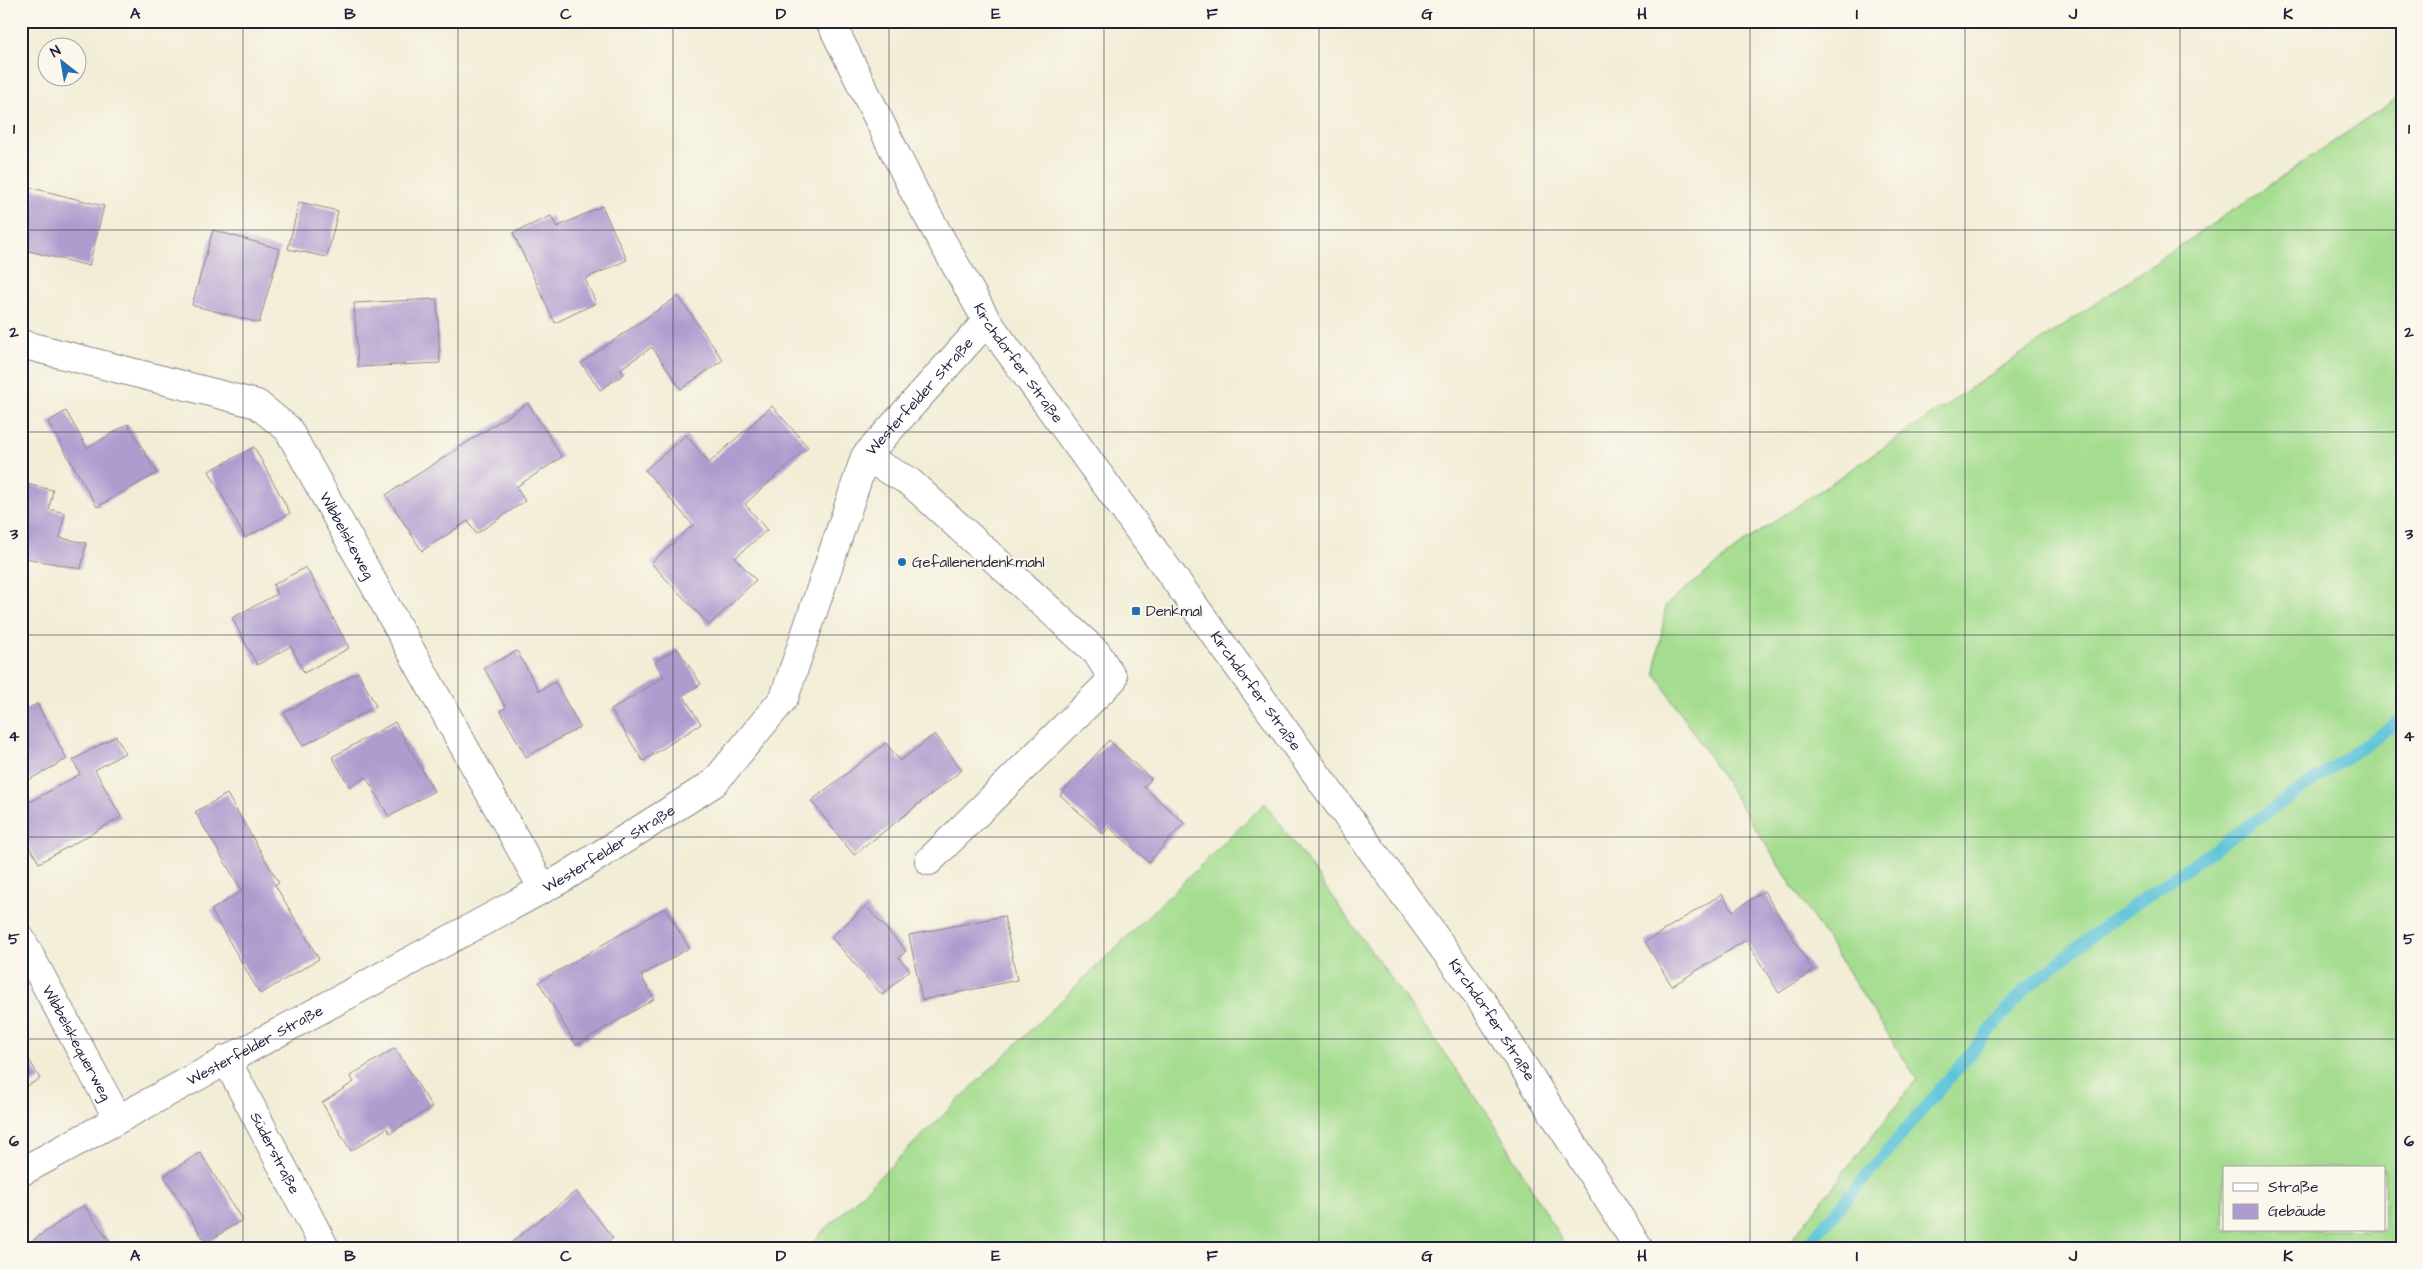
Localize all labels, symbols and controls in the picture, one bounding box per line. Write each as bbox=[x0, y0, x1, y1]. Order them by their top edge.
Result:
text: A bbox=[130, 3, 141, 25]
text: B bbox=[344, 3, 356, 25]
text: C bbox=[560, 3, 572, 25]
text: D bbox=[776, 3, 787, 25]
text: E bbox=[991, 3, 1001, 25]
text: F bbox=[1206, 3, 1218, 25]
text: G bbox=[1421, 3, 1433, 25]
text: H bbox=[1637, 3, 1647, 25]
text: I bbox=[1856, 3, 1858, 25]
text: J bbox=[2068, 3, 2078, 25]
text: K bbox=[2283, 3, 2293, 25]
north arrow bbox=[38, 38, 88, 88]
text: N bbox=[47, 41, 65, 63]
text: 1 bbox=[13, 118, 16, 140]
text: 1 bbox=[2408, 118, 2411, 140]
street label: Kirchdorfer Straße bbox=[968, 299, 1068, 427]
text: 2 bbox=[8, 321, 19, 343]
text: 2 bbox=[2403, 321, 2414, 343]
street label: Westerfelder Straße bbox=[861, 333, 979, 460]
street label: Wibbelskeweg bbox=[314, 488, 379, 584]
text: 3 bbox=[9, 523, 19, 545]
text: 3 bbox=[2404, 523, 2414, 545]
place label: Gefallenendenkmahl bbox=[912, 552, 1045, 573]
marker: Gefallenendenkmahl bbox=[896, 556, 908, 568]
place label: Denkmal bbox=[1146, 601, 1202, 622]
marker: Denkmal bbox=[1130, 605, 1142, 617]
street label: Kirchdorfer Straße bbox=[1205, 627, 1306, 755]
text: 4 bbox=[9, 725, 20, 747]
text: 4 bbox=[2404, 725, 2415, 747]
street label: Westerfelder Straße bbox=[539, 800, 679, 898]
text: 5 bbox=[8, 928, 20, 950]
text: 5 bbox=[2403, 928, 2415, 950]
street label: Kirchdorfer Straße bbox=[1443, 955, 1540, 1085]
street label: Wibbelskequerweg bbox=[37, 982, 116, 1105]
street label: Westerfelder Straße bbox=[183, 1000, 327, 1091]
street label: Süderstraße bbox=[245, 1109, 305, 1198]
text: 6 bbox=[9, 1130, 19, 1152]
text: 6 bbox=[2404, 1130, 2414, 1152]
legend bbox=[2223, 1166, 2386, 1232]
text: Straße bbox=[2268, 1177, 2318, 1198]
text: Gebäude bbox=[2268, 1201, 2326, 1222]
text: A bbox=[130, 1245, 141, 1267]
text: B bbox=[344, 1245, 356, 1267]
text: C bbox=[560, 1245, 572, 1267]
text: D bbox=[776, 1245, 787, 1267]
text: E bbox=[991, 1245, 1001, 1267]
text: F bbox=[1206, 1245, 1218, 1267]
text: G bbox=[1421, 1245, 1433, 1267]
text: H bbox=[1637, 1245, 1647, 1267]
text: I bbox=[1856, 1245, 1858, 1267]
text: J bbox=[2068, 1245, 2078, 1267]
text: K bbox=[2283, 1245, 2293, 1267]

